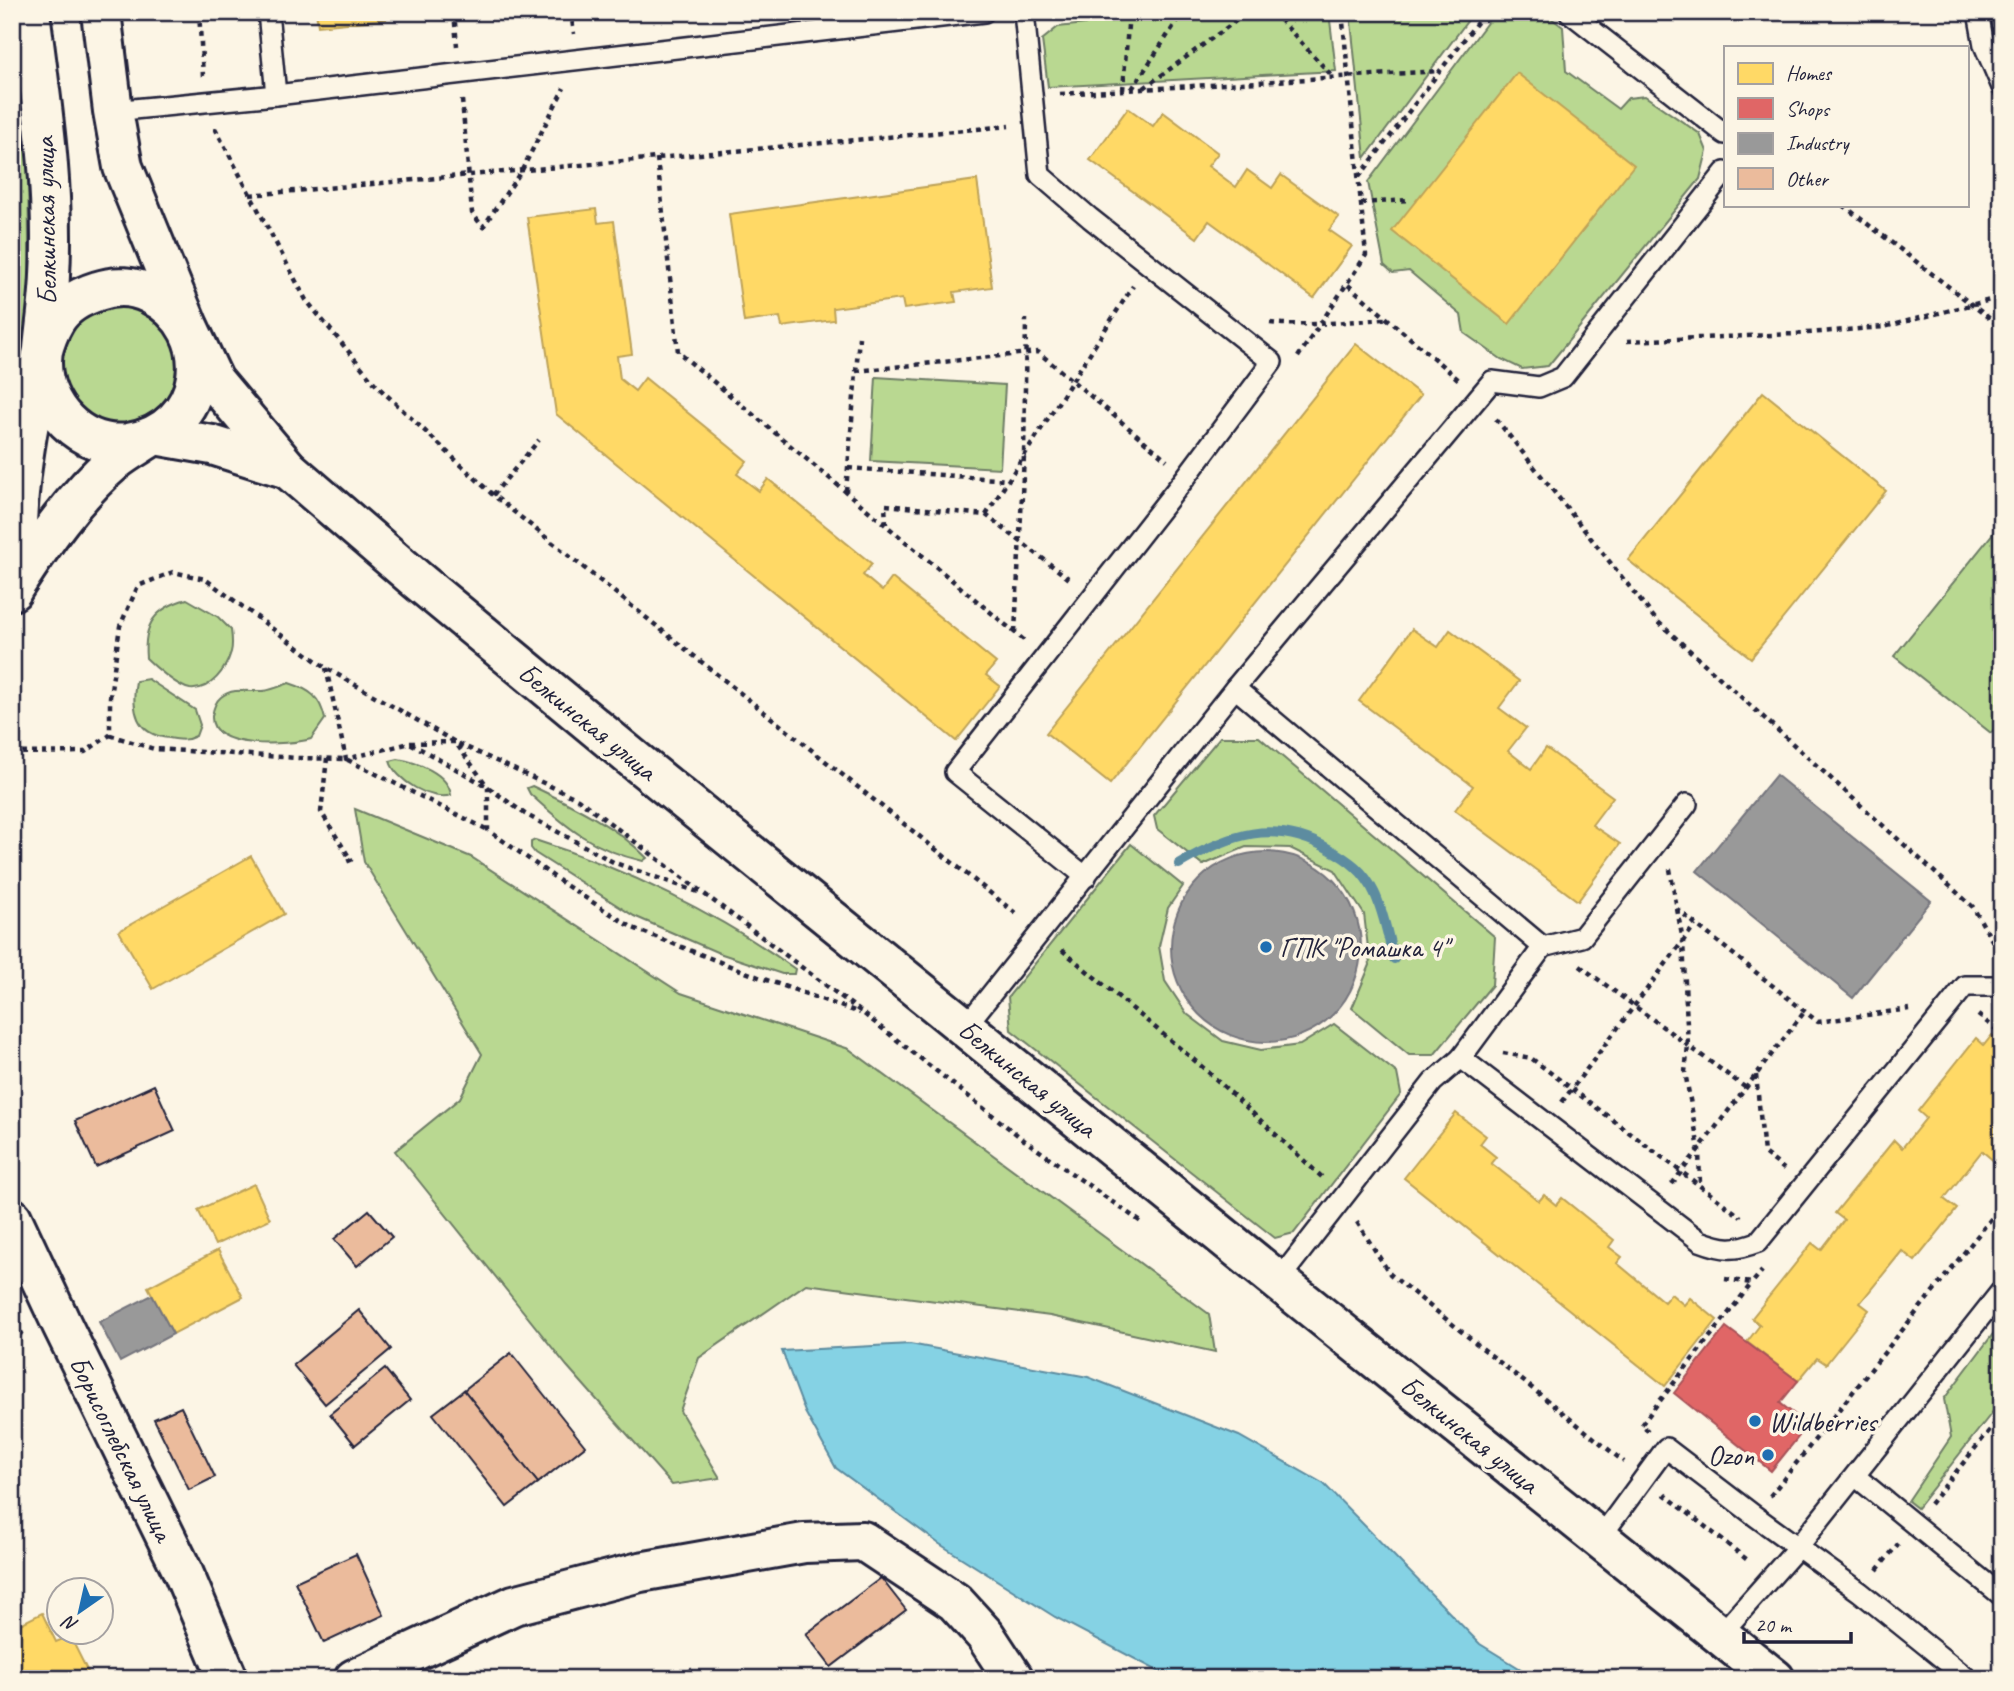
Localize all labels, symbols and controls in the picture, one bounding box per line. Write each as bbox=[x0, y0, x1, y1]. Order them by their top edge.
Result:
legend bbox=[1724, 46, 1968, 206]
text: Homes bbox=[1786, 60, 1833, 86]
text: Shops bbox=[1786, 96, 1831, 122]
text: Industry bbox=[1786, 130, 1850, 156]
street label: Белкинская улица bbox=[27, 135, 64, 305]
text: Other bbox=[1786, 166, 1829, 192]
street label: Белкинская улица bbox=[511, 655, 665, 789]
place label: ГПК "Ромашка 4" bbox=[1280, 930, 1453, 965]
marker: ГПК "Ромашка 4" bbox=[1258, 939, 1274, 955]
street label: Белкинская улица bbox=[951, 1012, 1105, 1146]
street label: Борисоглебская улица bbox=[62, 1350, 183, 1549]
street label: Белкинская улица bbox=[1393, 1368, 1547, 1502]
place label: Wildberries bbox=[1769, 1404, 1879, 1439]
marker: Wildberries bbox=[1747, 1413, 1763, 1429]
place label: Ozon bbox=[1708, 1438, 1754, 1473]
marker: Ozon bbox=[1760, 1447, 1776, 1463]
north arrow bbox=[46, 1576, 116, 1646]
scale bar bbox=[1744, 1600, 1851, 1644]
text: N bbox=[57, 1609, 83, 1638]
text: 20 m bbox=[1755, 1612, 1793, 1638]

